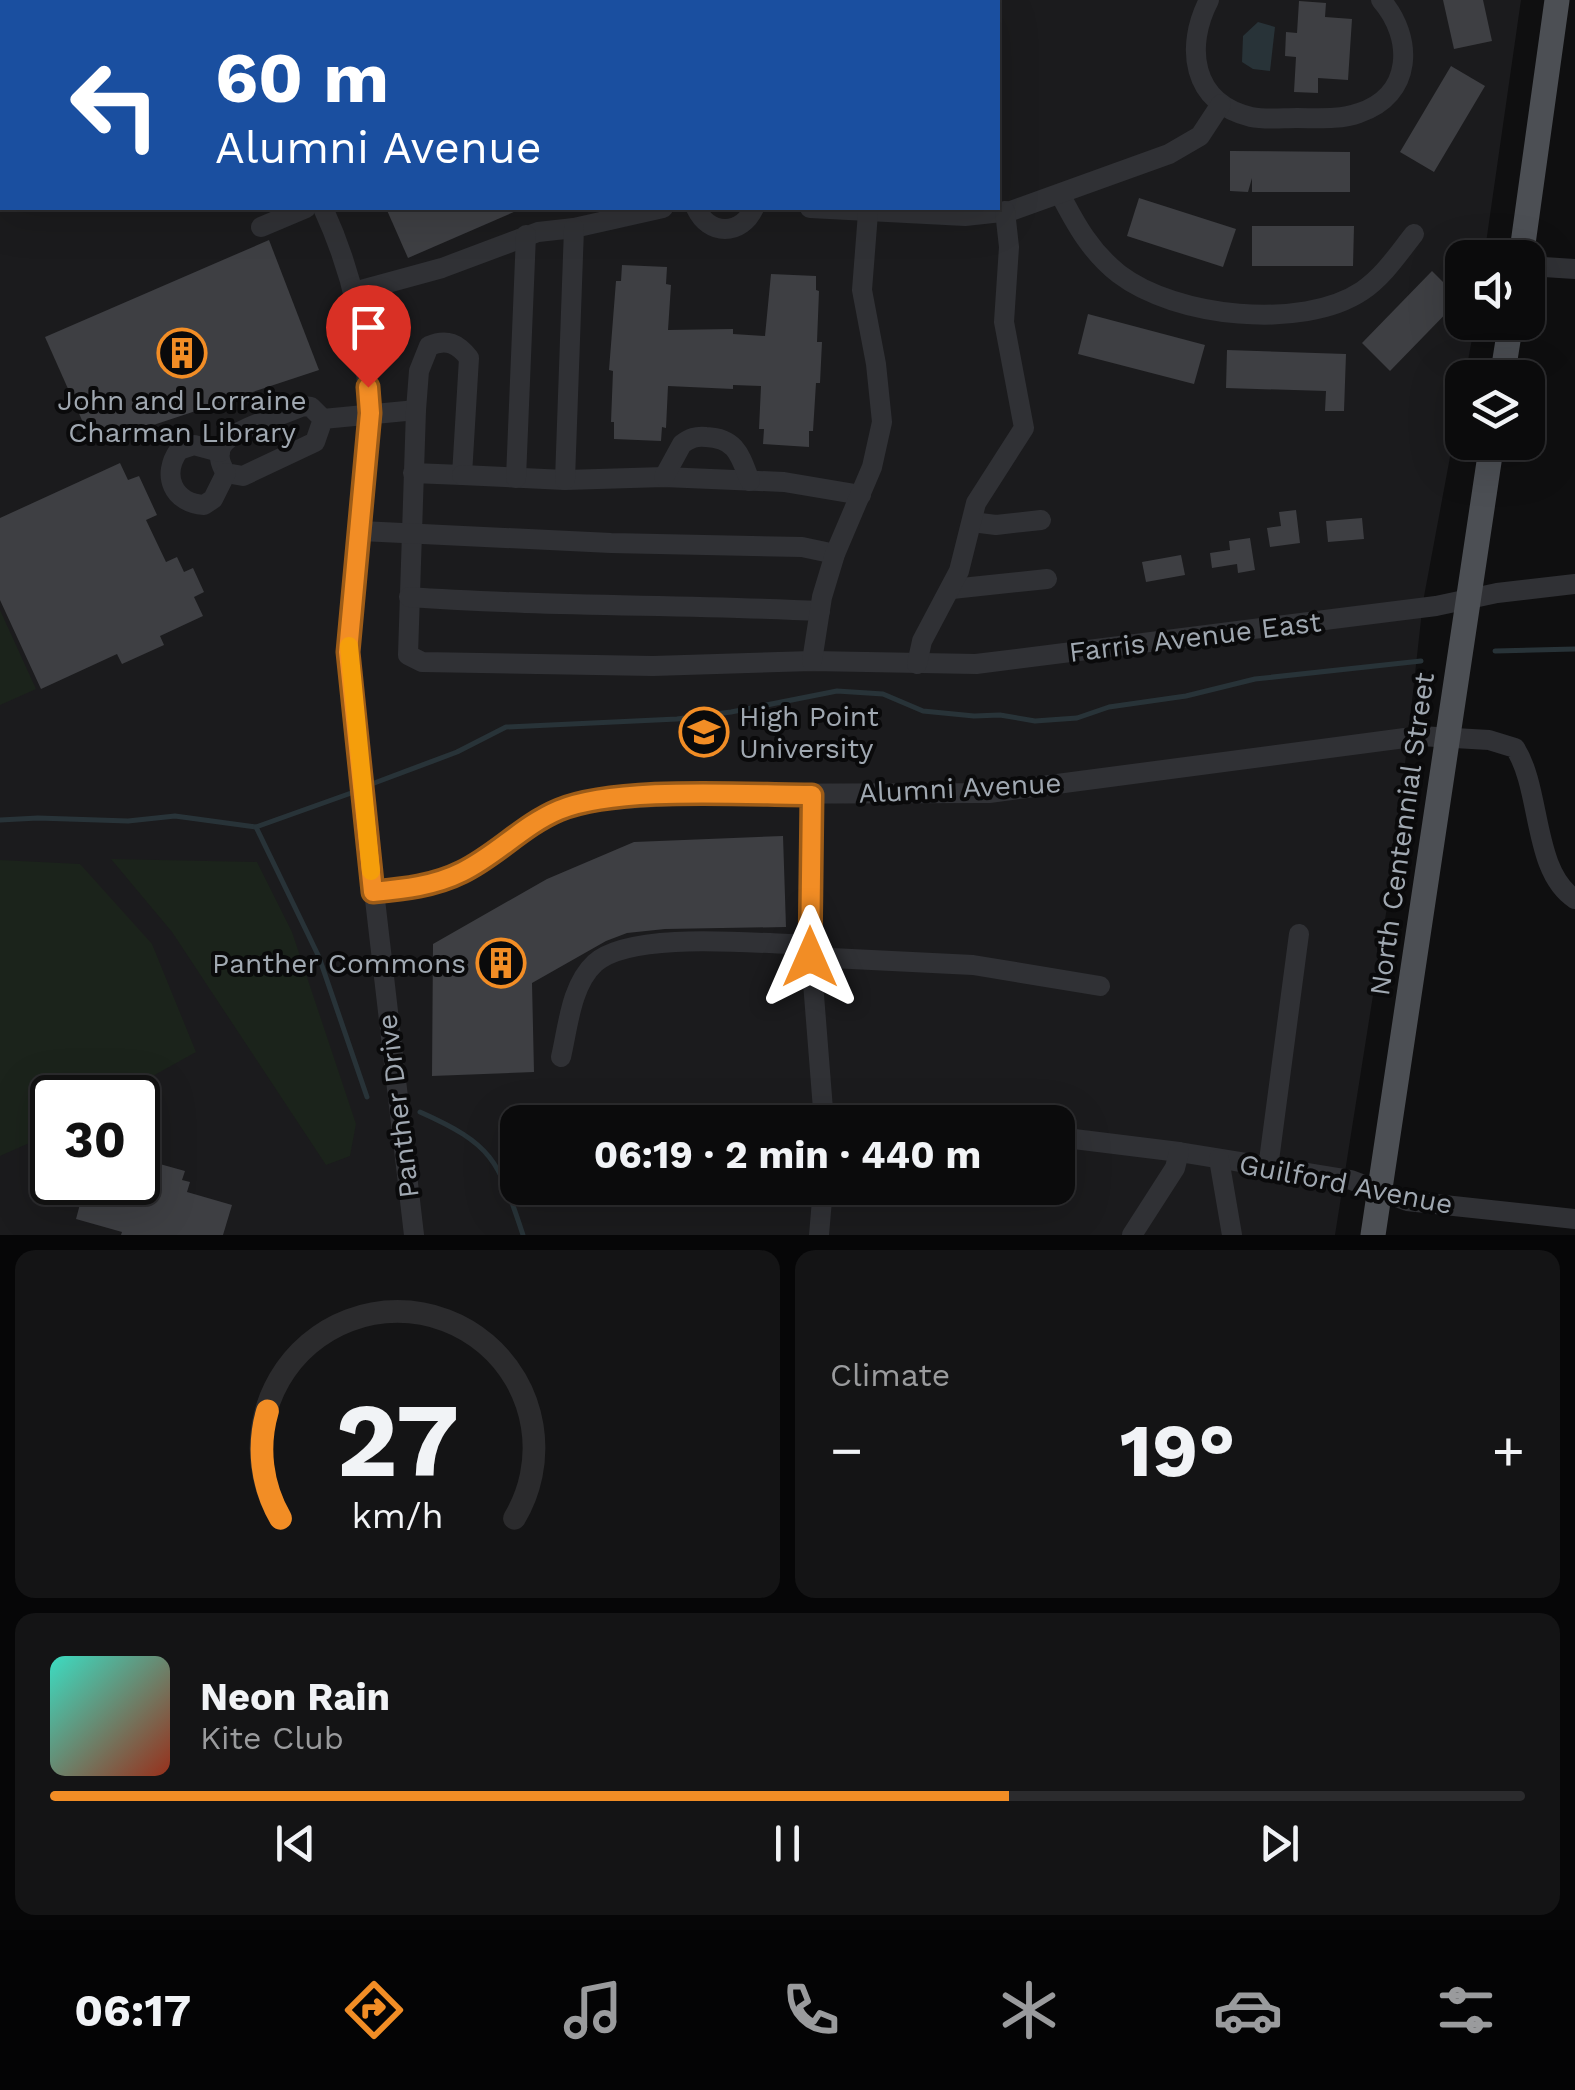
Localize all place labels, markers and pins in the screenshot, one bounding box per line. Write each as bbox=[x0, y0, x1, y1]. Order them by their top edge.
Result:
pin bbox=[326, 285, 411, 388]
building icon: John and Lorraine Charman Library bbox=[156, 327, 208, 379]
place label: John and Lorraine Charman Library bbox=[57, 384, 307, 449]
place label: High Point University bbox=[739, 700, 879, 765]
school or university icon: High Point University bbox=[678, 706, 730, 758]
building icon: Panther Commons bbox=[475, 937, 527, 989]
place label: Panther Commons bbox=[212, 947, 466, 980]

